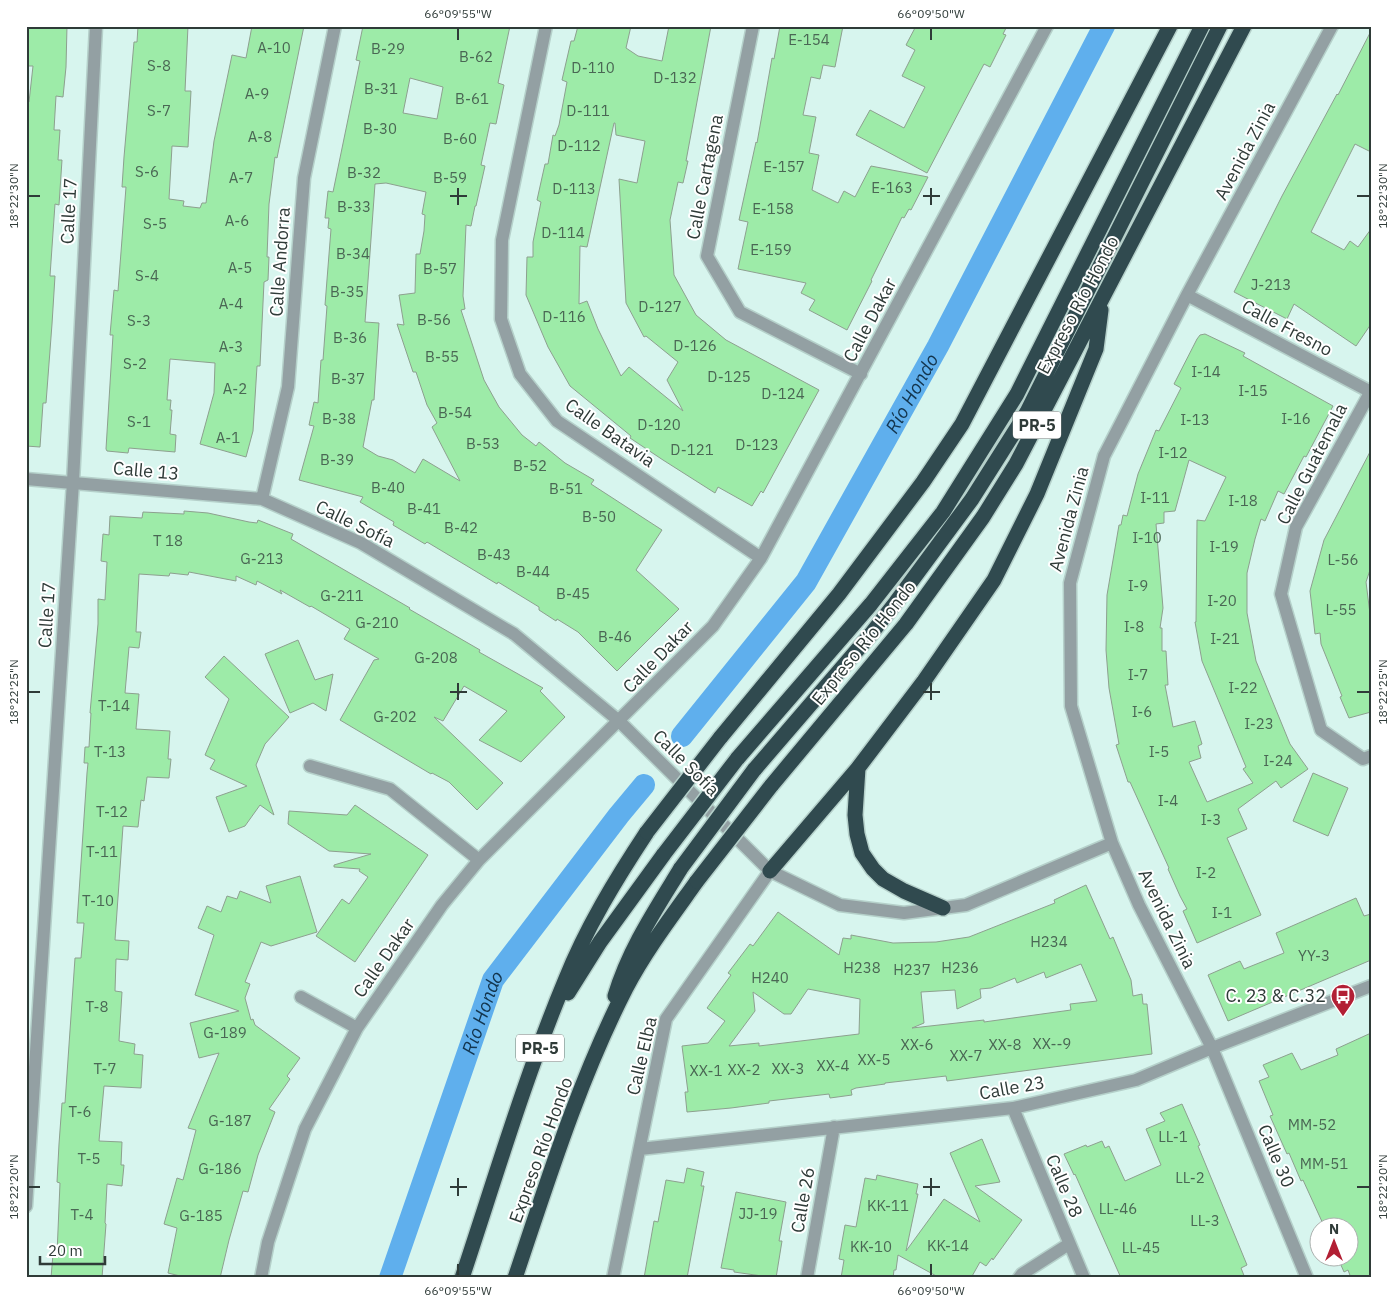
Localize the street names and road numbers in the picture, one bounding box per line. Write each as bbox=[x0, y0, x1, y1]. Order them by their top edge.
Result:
street label: Avenida Zinia bbox=[1209, 97, 1280, 204]
street label: Calle Cartagena bbox=[681, 112, 728, 242]
street label: Calle 17 bbox=[55, 177, 82, 245]
street label: Calle Andorra bbox=[264, 206, 295, 317]
street label: Expreso Río Hondo bbox=[1031, 232, 1124, 378]
street label: Calle Dakar bbox=[838, 273, 901, 366]
street label: Calle Fresno bbox=[1238, 294, 1337, 361]
street label: Calle Batavia bbox=[561, 393, 660, 472]
street label: Calle Guatemala bbox=[1271, 399, 1352, 528]
road number: PR-5 bbox=[1013, 412, 1061, 438]
street label: Calle 13 bbox=[112, 456, 180, 485]
street label: Avenida Zinia bbox=[1043, 463, 1094, 574]
street label: Calle Sofía bbox=[312, 495, 399, 553]
street label: Expreso Río Hondo bbox=[806, 576, 921, 710]
street label: Calle 17 bbox=[33, 581, 60, 649]
street label: Calle Dakar bbox=[617, 615, 698, 698]
street label: Calle Sofía bbox=[648, 724, 725, 801]
street label: Avenida Zinia bbox=[1133, 865, 1202, 973]
street label: Calle Dakar bbox=[348, 913, 420, 1002]
street label: Calle Elba bbox=[621, 1014, 662, 1097]
road number: PR-5 bbox=[516, 1034, 564, 1062]
street label: Calle 23 bbox=[977, 1070, 1047, 1105]
street label: Expreso Río Hondo bbox=[503, 1074, 578, 1226]
street label: Calle 30 bbox=[1253, 1121, 1300, 1191]
street label: Calle 28 bbox=[1041, 1151, 1088, 1221]
street label: Calle 26 bbox=[785, 1165, 820, 1235]

